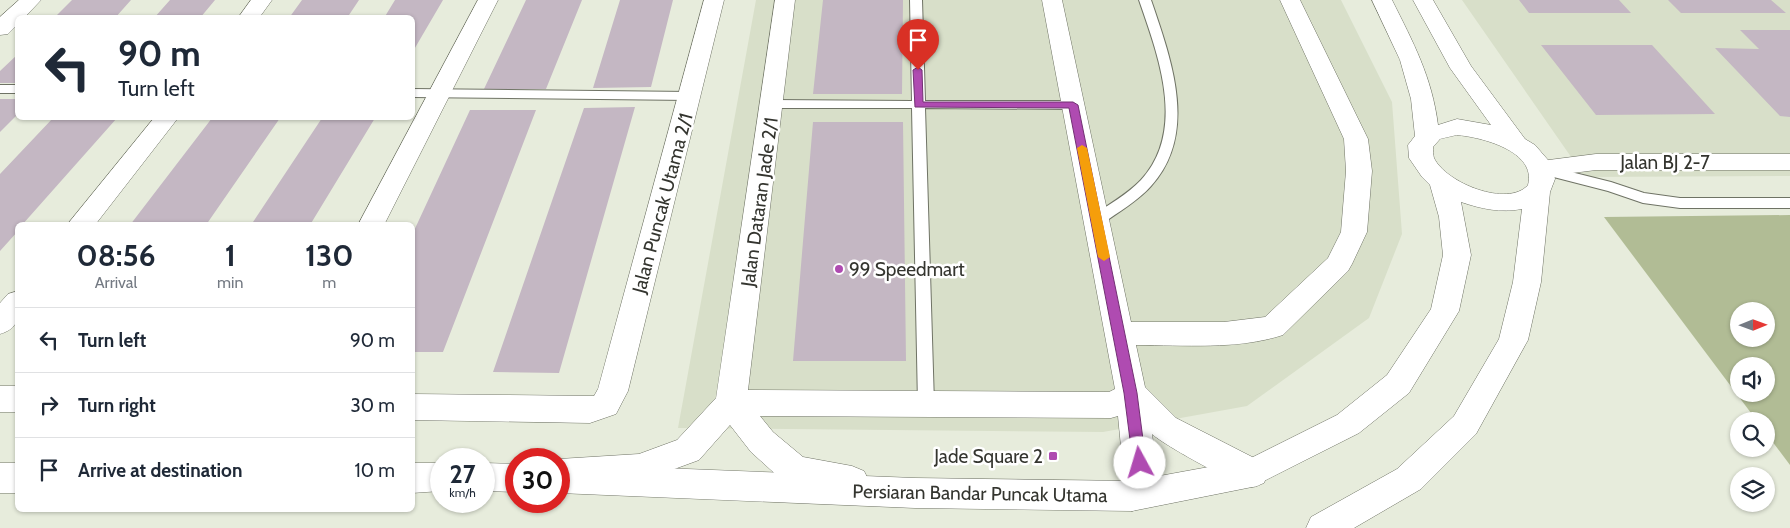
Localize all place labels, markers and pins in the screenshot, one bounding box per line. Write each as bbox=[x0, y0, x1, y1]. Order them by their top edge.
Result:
pin bbox=[897, 19, 939, 70]
place label: 99 Speedmart bbox=[849, 258, 965, 281]
marker: 99 Speedmart bbox=[833, 263, 845, 275]
place label: Jade Square 2 bbox=[933, 445, 1043, 468]
marker: Jade Square 2 bbox=[1047, 450, 1059, 462]

